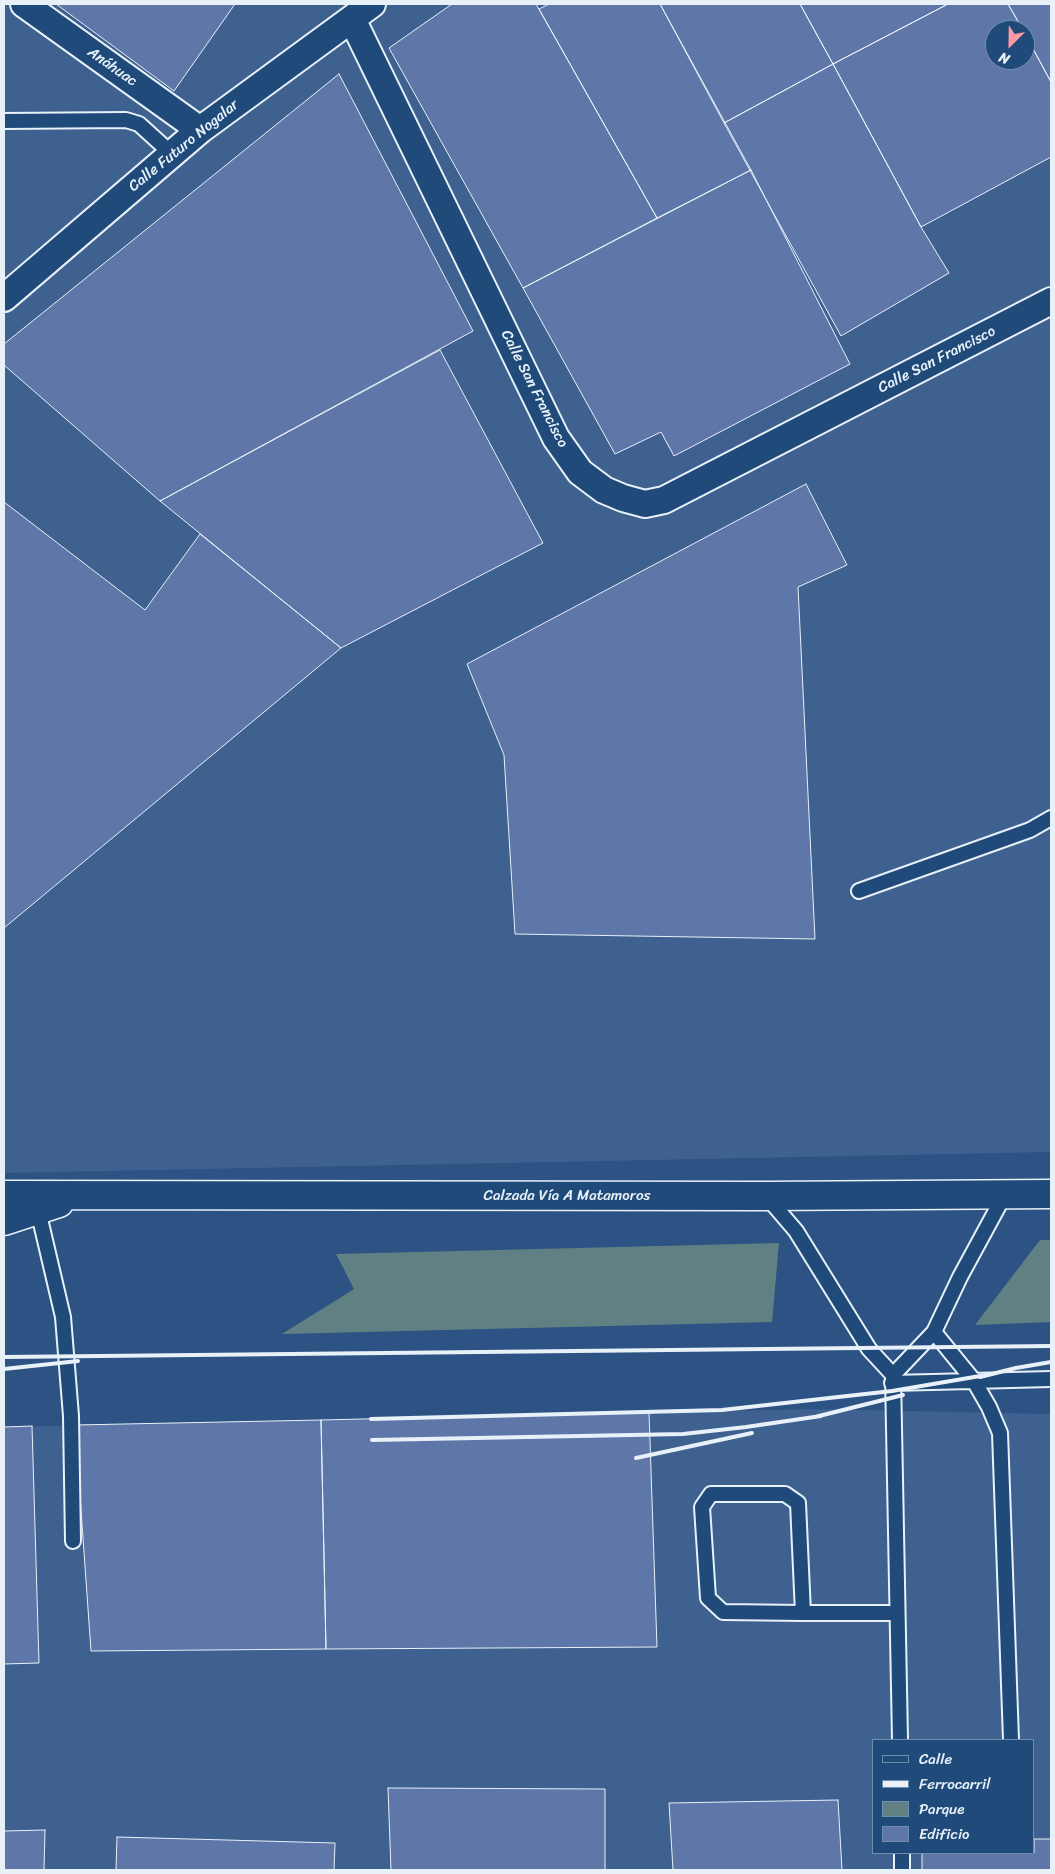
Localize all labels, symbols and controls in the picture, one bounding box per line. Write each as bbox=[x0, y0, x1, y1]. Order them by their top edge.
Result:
north arrow bbox=[985, 20, 1035, 70]
street label: Anáhuac bbox=[84, 43, 140, 91]
text: N bbox=[995, 45, 1014, 72]
street label: Calle Futuro Nogalar bbox=[125, 96, 243, 196]
street label: Calle San Francisco bbox=[875, 323, 999, 397]
street label: Calle San Francisco bbox=[497, 327, 571, 451]
street label: Calzada Vía A Matamoros bbox=[484, 1187, 650, 1205]
legend bbox=[872, 1739, 1035, 1854]
text: Calle bbox=[919, 1746, 952, 1772]
text: Ferrocarril bbox=[919, 1771, 991, 1797]
text: Parque bbox=[919, 1796, 964, 1822]
text: Edificio bbox=[919, 1821, 970, 1847]

